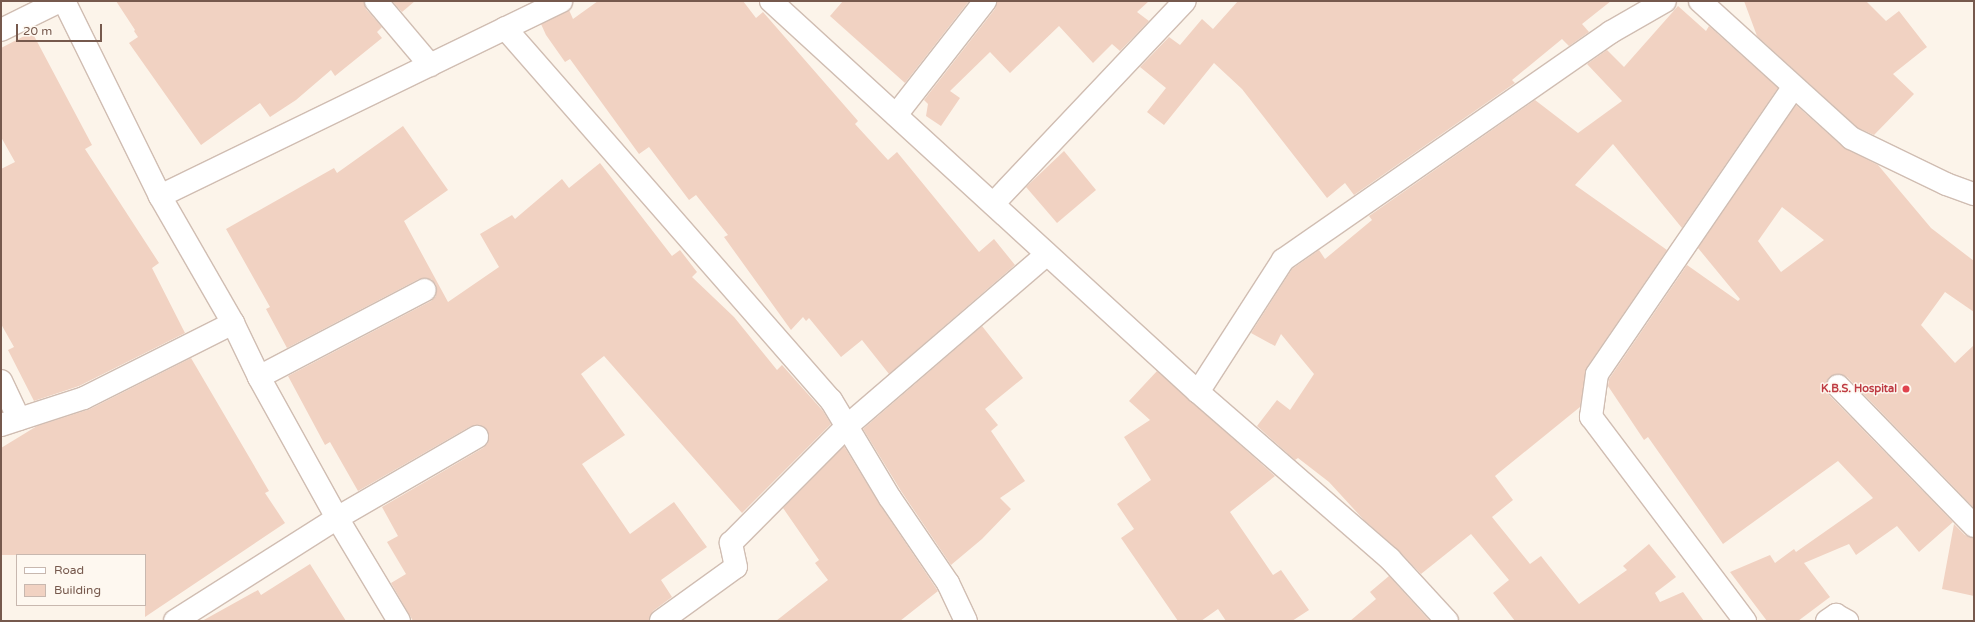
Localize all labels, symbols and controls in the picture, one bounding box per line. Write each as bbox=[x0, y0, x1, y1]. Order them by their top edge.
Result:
scale bar bbox=[18, 16, 104, 42]
text: 20 m bbox=[23, 24, 52, 38]
place label: K.B.S. Hospital bbox=[1821, 382, 1897, 396]
marker: K.B.S. Hospital bbox=[1900, 383, 1912, 395]
legend bbox=[16, 554, 146, 606]
text: Road bbox=[54, 563, 84, 577]
text: Building bbox=[54, 583, 101, 597]

